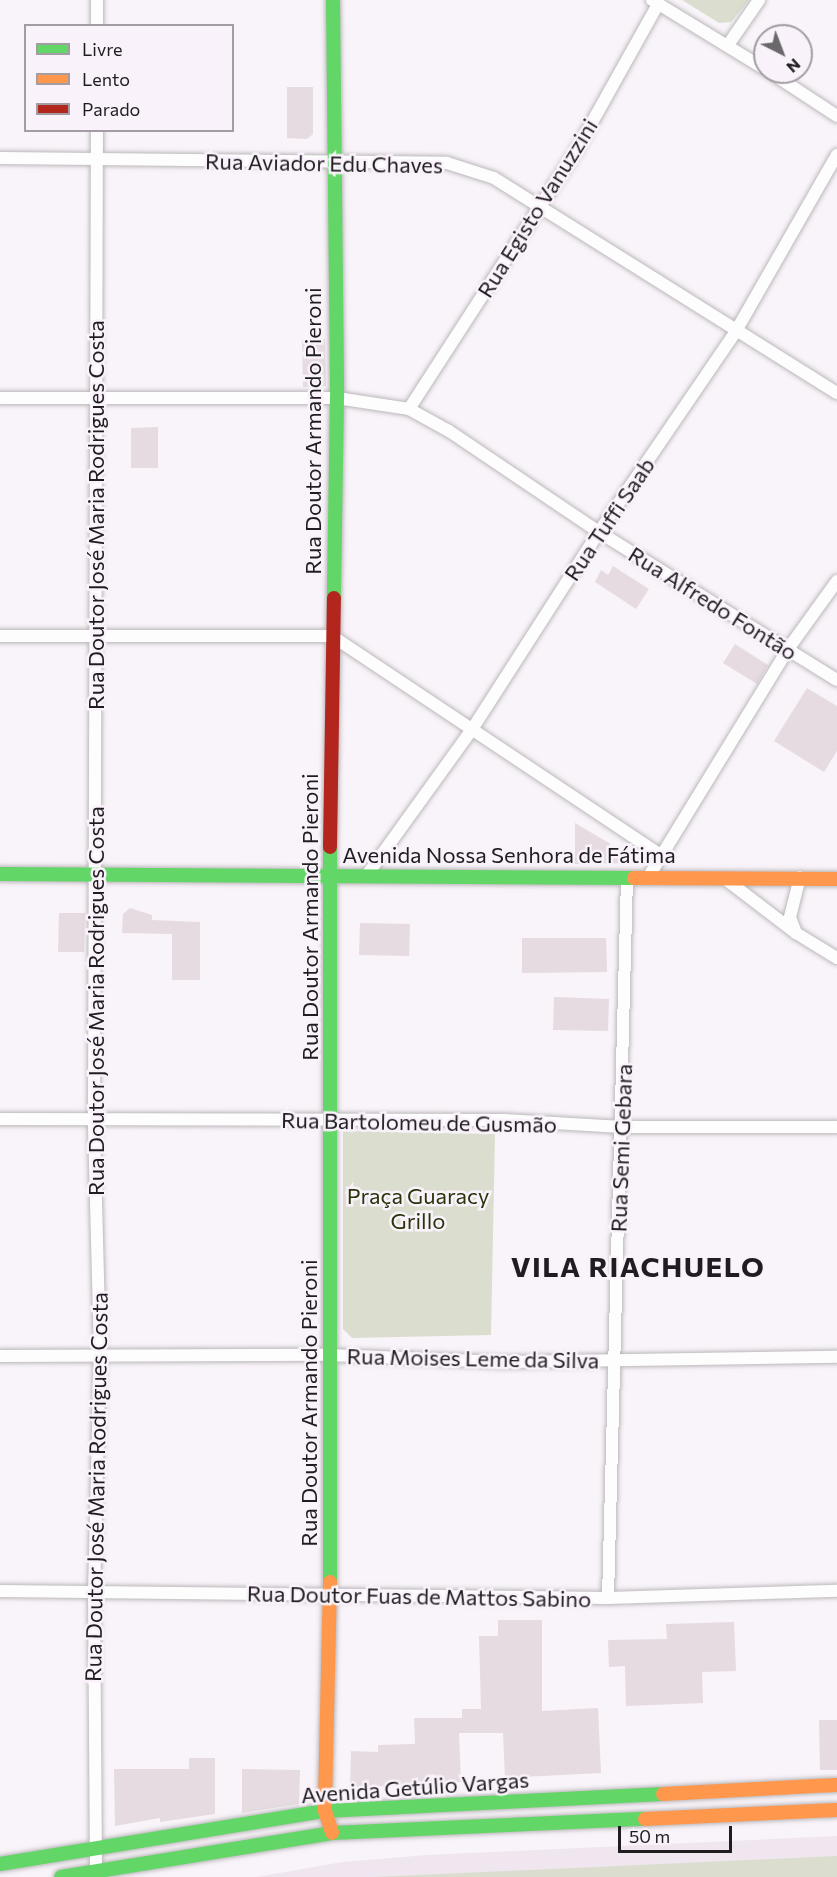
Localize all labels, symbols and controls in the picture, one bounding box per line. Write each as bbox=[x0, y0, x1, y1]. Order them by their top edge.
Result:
legend bbox=[24, 24, 234, 132]
north arrow bbox=[753, 24, 813, 84]
text: Livre bbox=[82, 38, 123, 60]
text: N bbox=[783, 55, 805, 77]
text: Lento bbox=[82, 68, 130, 90]
text: Parado bbox=[82, 98, 140, 120]
street label: Rua Egisto Vanuzzini bbox=[471, 114, 603, 302]
street label: Rua Aviador Edu Chaves bbox=[205, 148, 443, 178]
street label: Rua Doutor Armando Pieroni bbox=[300, 287, 326, 575]
street label: Rua Doutor José Maria Rodrigues Costa bbox=[83, 320, 109, 710]
street label: Rua Tuffi Saab bbox=[558, 452, 660, 586]
street label: Rua Alfredo Fontão bbox=[624, 541, 802, 665]
street label: Rua Doutor Armando Pieroni bbox=[297, 773, 323, 1061]
street label: Rua Doutor José Maria Rodrigues Costa bbox=[83, 806, 109, 1196]
street label: Avenida Nossa Senhora de Fátima bbox=[342, 842, 676, 868]
street label: Rua Semi Gebara bbox=[605, 1063, 637, 1233]
street label: Rua Bartolomeu de Gusmão bbox=[281, 1106, 557, 1138]
park label: Praça Guaracy Grillo bbox=[347, 1182, 489, 1234]
district label: VILA RIACHUELO bbox=[511, 1249, 765, 1283]
street label: Rua Doutor Armando Pieroni bbox=[296, 1259, 322, 1547]
street label: Rua Doutor José Maria Rodrigues Costa bbox=[79, 1292, 113, 1682]
street label: Rua Moises Leme da Silva bbox=[346, 1343, 600, 1373]
street label: Rua Doutor Fuas de Mattos Sabino bbox=[247, 1580, 591, 1612]
street label: Avenida Getúlio Vargas bbox=[300, 1766, 530, 1808]
scale bar bbox=[621, 1814, 735, 1852]
text: 50 m bbox=[629, 1825, 670, 1847]

